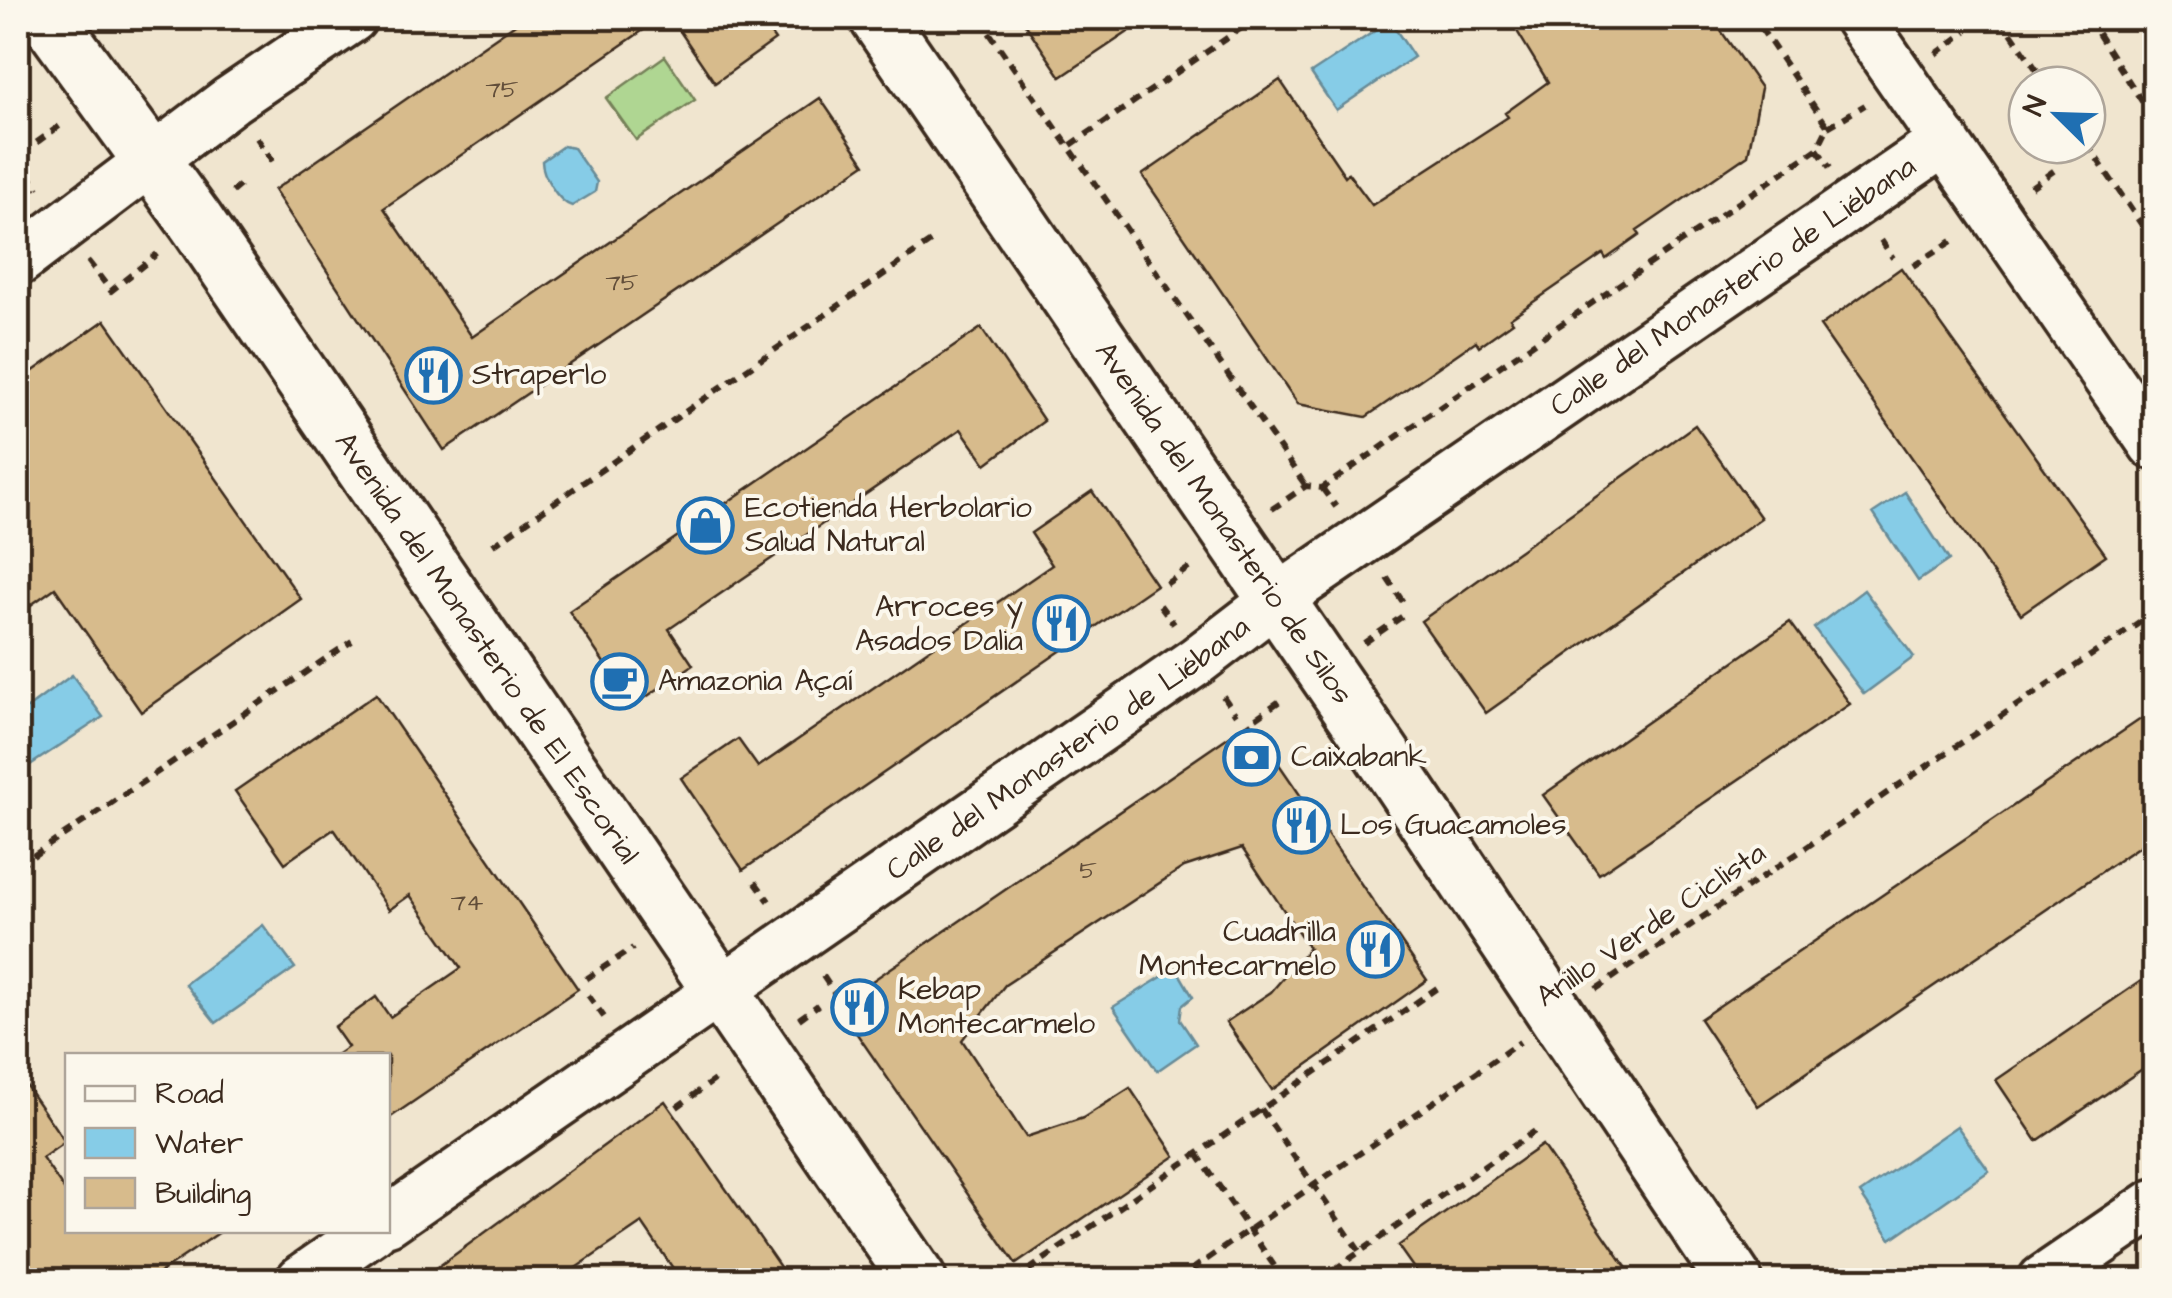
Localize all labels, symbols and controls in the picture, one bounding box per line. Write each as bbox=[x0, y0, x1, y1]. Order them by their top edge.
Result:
north arrow bbox=[2007, 65, 2107, 165]
house number: 75 bbox=[485, 72, 519, 107]
text: N bbox=[2014, 90, 2057, 122]
street label: Calle del Monasterio de Liébana bbox=[1542, 146, 1925, 427]
house number: 75 bbox=[605, 265, 639, 300]
street label: Avenida del Monasterio de Silos bbox=[1085, 333, 1363, 713]
restaurant icon: Straperlo bbox=[403, 345, 463, 405]
place label: Straperlo bbox=[472, 354, 606, 396]
street label: Avenida del Monasterio de El Escorial bbox=[324, 424, 649, 873]
place label: Ecotienda Herbolario Salud Natural bbox=[745, 487, 1032, 563]
shop icon: Ecotienda Herbolario Salud Natural bbox=[676, 495, 736, 555]
place label: Arroces y Asados Dalia bbox=[855, 586, 1023, 662]
restaurant icon: Arroces y Asados Dalia bbox=[1032, 594, 1092, 654]
street label: Calle del Monasterio de Liébana bbox=[878, 606, 1259, 891]
cafe icon: Amazonia Açaí bbox=[589, 651, 649, 711]
place label: Amazonia Açaí bbox=[658, 660, 853, 702]
bank icon: Caixabank bbox=[1222, 727, 1282, 787]
place label: Caixabank bbox=[1291, 736, 1427, 778]
restaurant icon: Los Guacamoles bbox=[1271, 795, 1331, 855]
place label: Los Guacamoles bbox=[1340, 804, 1566, 846]
street label: Anillo Verde Ciclista bbox=[1528, 832, 1774, 1018]
house number: 5 bbox=[1079, 853, 1097, 888]
house number: 74 bbox=[451, 885, 483, 920]
place label: Cuadrilla Montecarmelo bbox=[1139, 911, 1336, 987]
restaurant icon: Cuadrilla Montecarmelo bbox=[1345, 919, 1405, 979]
place label: Kebap Montecarmelo bbox=[898, 969, 1095, 1045]
restaurant icon: Kebap Montecarmelo bbox=[829, 977, 889, 1037]
legend bbox=[65, 1053, 390, 1233]
text: Road bbox=[155, 1073, 224, 1115]
text: Water bbox=[155, 1123, 243, 1165]
text: Building bbox=[155, 1173, 251, 1216]

